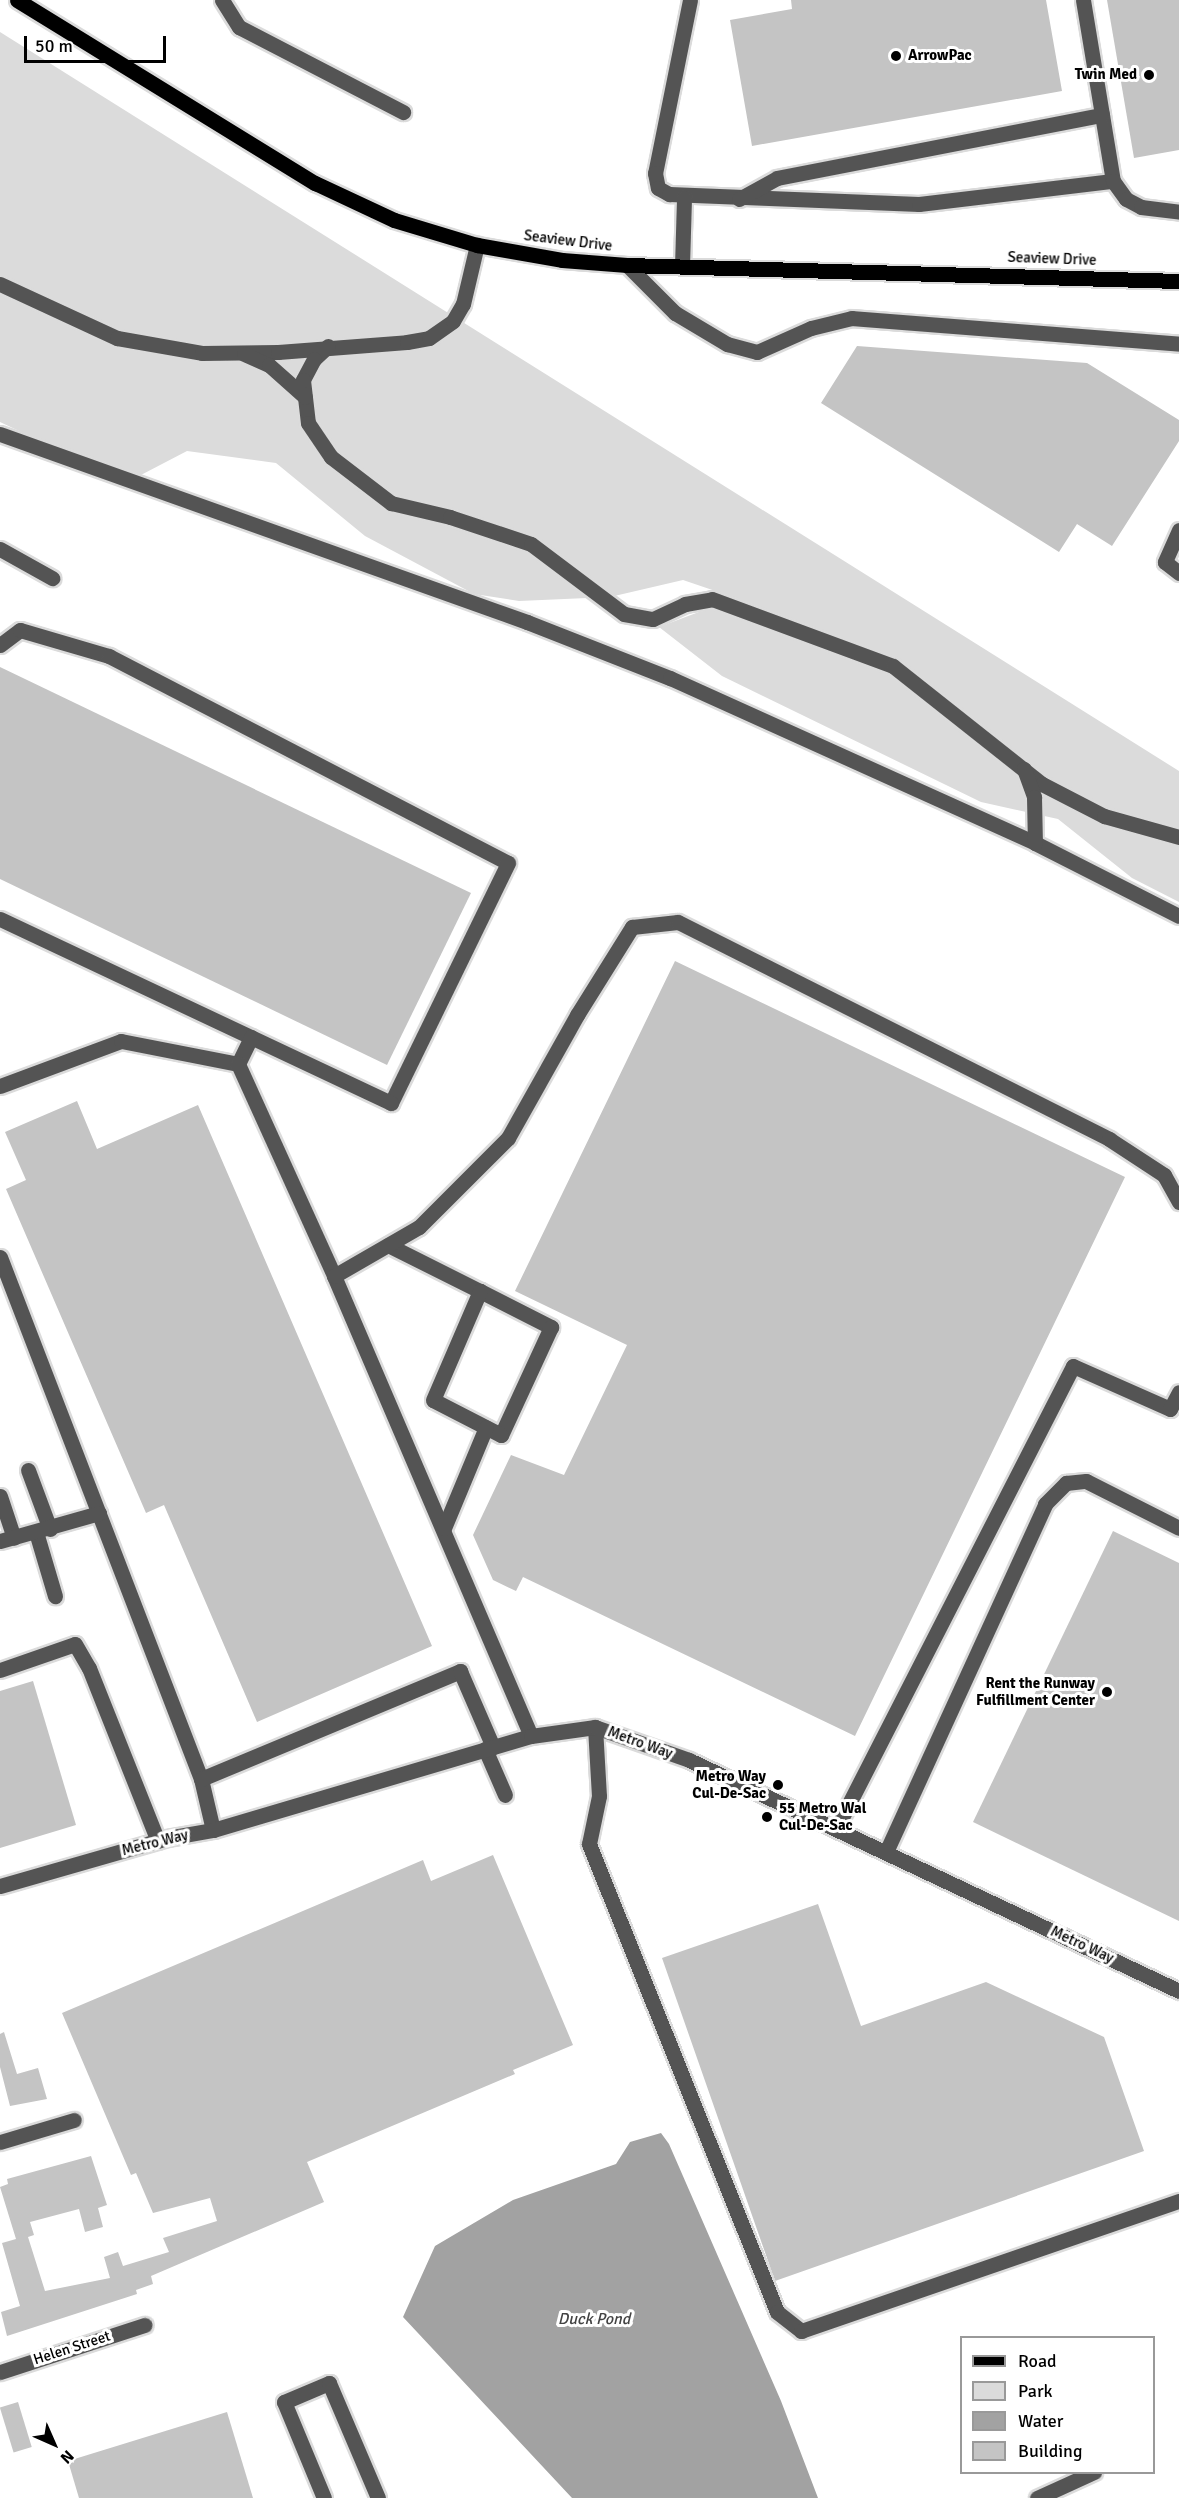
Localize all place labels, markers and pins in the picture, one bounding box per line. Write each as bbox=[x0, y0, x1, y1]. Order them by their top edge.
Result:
place label: ArrowPac bbox=[908, 47, 972, 65]
marker: ArrowPac bbox=[889, 49, 903, 63]
place label: Twin Med bbox=[1075, 66, 1137, 84]
marker: Twin Med bbox=[1142, 68, 1156, 82]
place label: Rent the Runway Fulfillment Center bbox=[976, 1674, 1095, 1709]
marker: Rent the Runway Fulfillment Center bbox=[1100, 1685, 1114, 1699]
place label: Metro Way Cul-De-Sac bbox=[692, 1767, 766, 1802]
marker: Metro Way Cul-De-Sac bbox=[771, 1778, 785, 1792]
place label: 55 Metro Wal Cul-De-Sac bbox=[779, 1799, 866, 1834]
marker: 55 Metro Wal Cul-De-Sac bbox=[760, 1810, 774, 1824]

